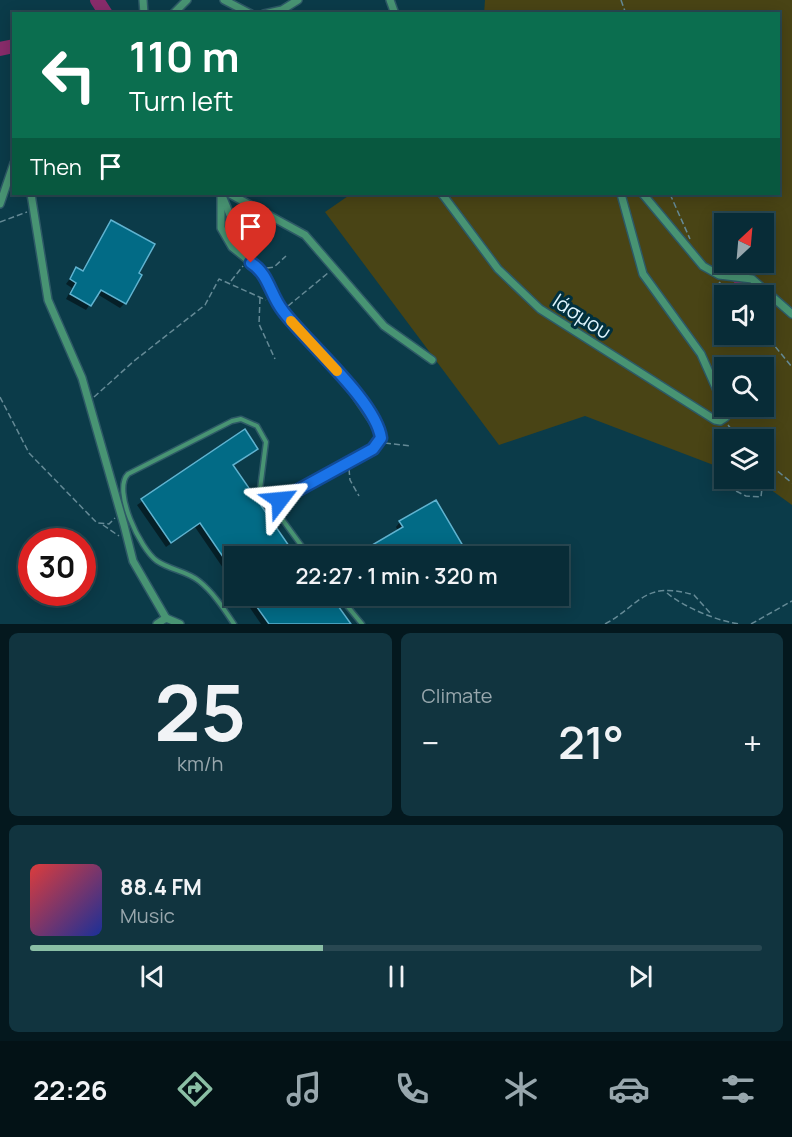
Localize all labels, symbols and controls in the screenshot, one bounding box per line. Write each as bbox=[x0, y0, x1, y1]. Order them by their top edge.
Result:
text: 110 m bbox=[129, 27, 240, 85]
icon: left bbox=[30, 36, 108, 114]
text: Turn left bbox=[129, 82, 233, 119]
icon: arrive bbox=[94, 150, 127, 183]
text: Then bbox=[30, 152, 82, 182]
pin bbox=[225, 201, 276, 263]
icon: arrive bbox=[234, 210, 267, 243]
north arrow bbox=[714, 213, 774, 273]
map controls bbox=[714, 213, 774, 489]
button: sound bbox=[714, 285, 774, 345]
street label: Ιάσμου bbox=[548, 287, 616, 345]
button: search bbox=[714, 357, 774, 417]
button: layers bbox=[714, 429, 774, 489]
position arrow bbox=[248, 468, 312, 532]
speed limit sign: 30 bbox=[18, 528, 96, 606]
text: 22:27 · 1 min · 320 m bbox=[295, 561, 498, 591]
text: 25 bbox=[154, 658, 246, 764]
text: Climate bbox=[422, 682, 493, 709]
text: 21° bbox=[558, 711, 624, 773]
text: − bbox=[422, 720, 439, 765]
text: + bbox=[743, 720, 762, 765]
text: km/h bbox=[177, 750, 224, 777]
text: 88.4 FM bbox=[120, 872, 202, 902]
text: Music bbox=[120, 902, 175, 929]
icon: previous bbox=[136, 960, 169, 993]
icon: pause bbox=[380, 960, 413, 993]
icon: next bbox=[624, 960, 657, 993]
icon: directions bbox=[174, 1068, 216, 1110]
icon: music bbox=[283, 1068, 325, 1110]
icon: phone bbox=[391, 1068, 433, 1110]
icon: climate bbox=[500, 1068, 542, 1110]
icon: car bbox=[608, 1068, 650, 1110]
icon: filters bbox=[717, 1068, 759, 1110]
text: 22:26 bbox=[33, 1071, 108, 1108]

